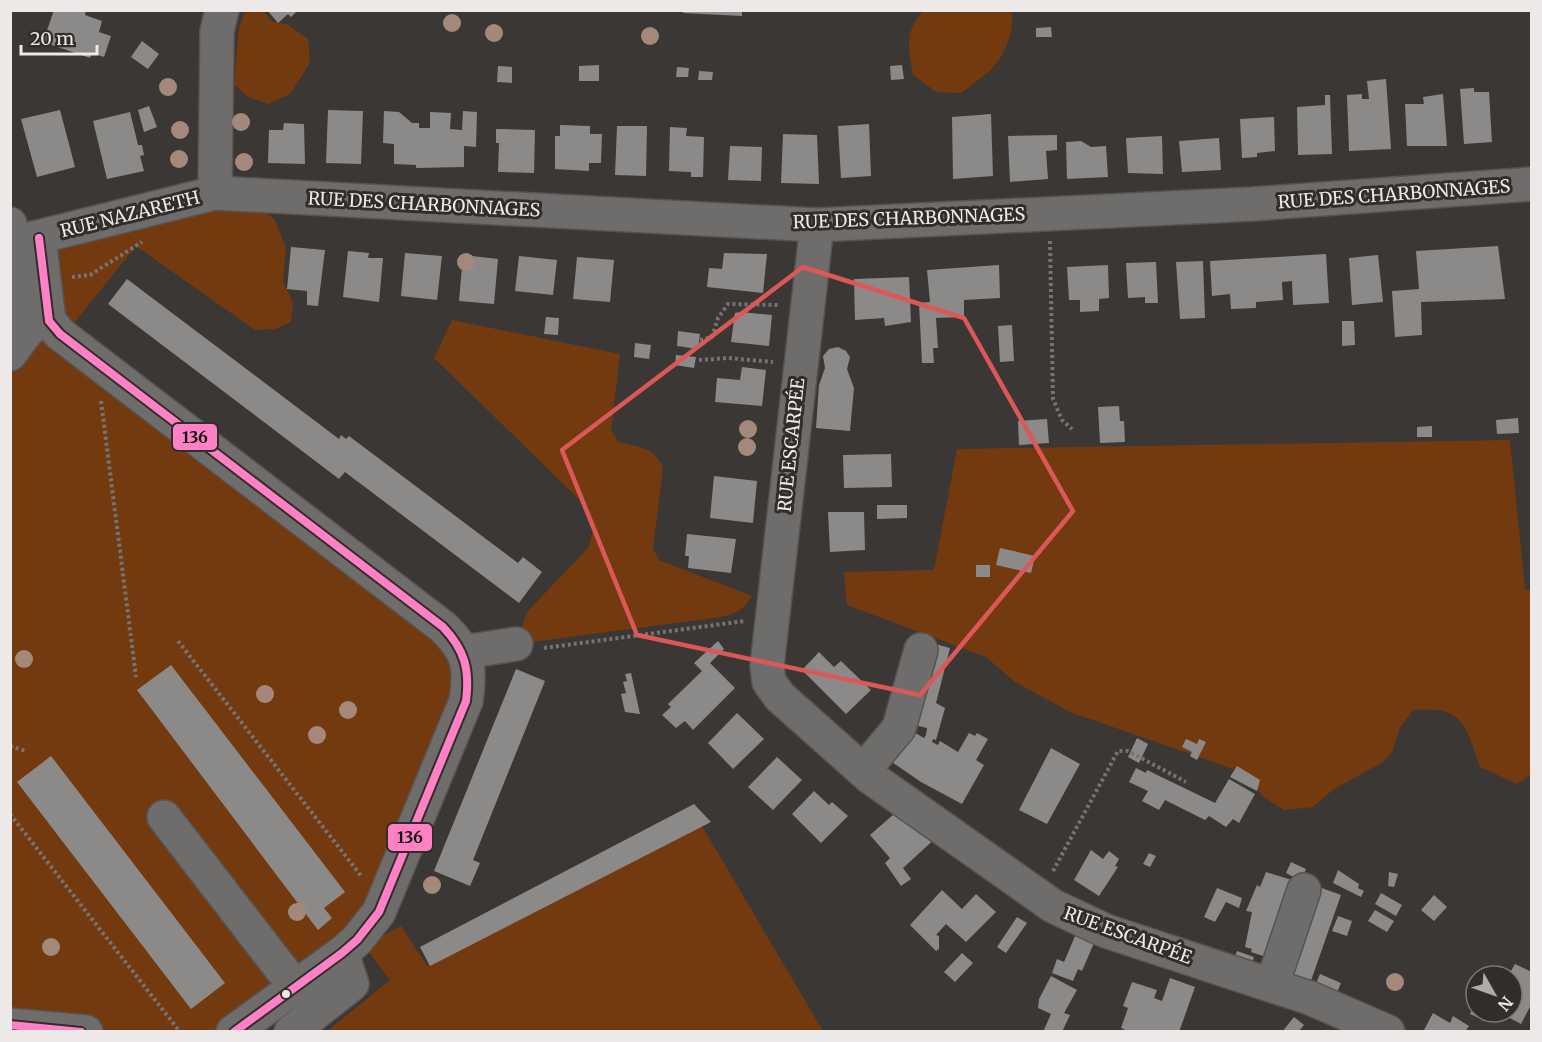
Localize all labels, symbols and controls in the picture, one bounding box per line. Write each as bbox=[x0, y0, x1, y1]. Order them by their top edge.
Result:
scale bar bbox=[21, 18, 98, 56]
text: 20 m bbox=[30, 27, 74, 50]
street label: RUE DES CHARBONNAGES bbox=[1277, 174, 1511, 214]
street label: RUE NAZARETH bbox=[58, 186, 202, 242]
street label: RUE DES CHARBONNAGES bbox=[307, 186, 541, 222]
street label: RUE DES CHARBONNAGES bbox=[792, 202, 1026, 234]
street label: RUE ESCARPÉE bbox=[773, 376, 810, 513]
line badge: 136 bbox=[172, 423, 218, 451]
text: 136 bbox=[182, 427, 208, 447]
line badge: 136 bbox=[387, 823, 433, 852]
text: 136 bbox=[397, 827, 423, 847]
street label: RUE ESCARPÉE bbox=[1061, 901, 1196, 969]
north arrow bbox=[1464, 964, 1524, 1024]
unlabelled marker bbox=[280, 988, 292, 1000]
text: N bbox=[1494, 992, 1517, 1015]

